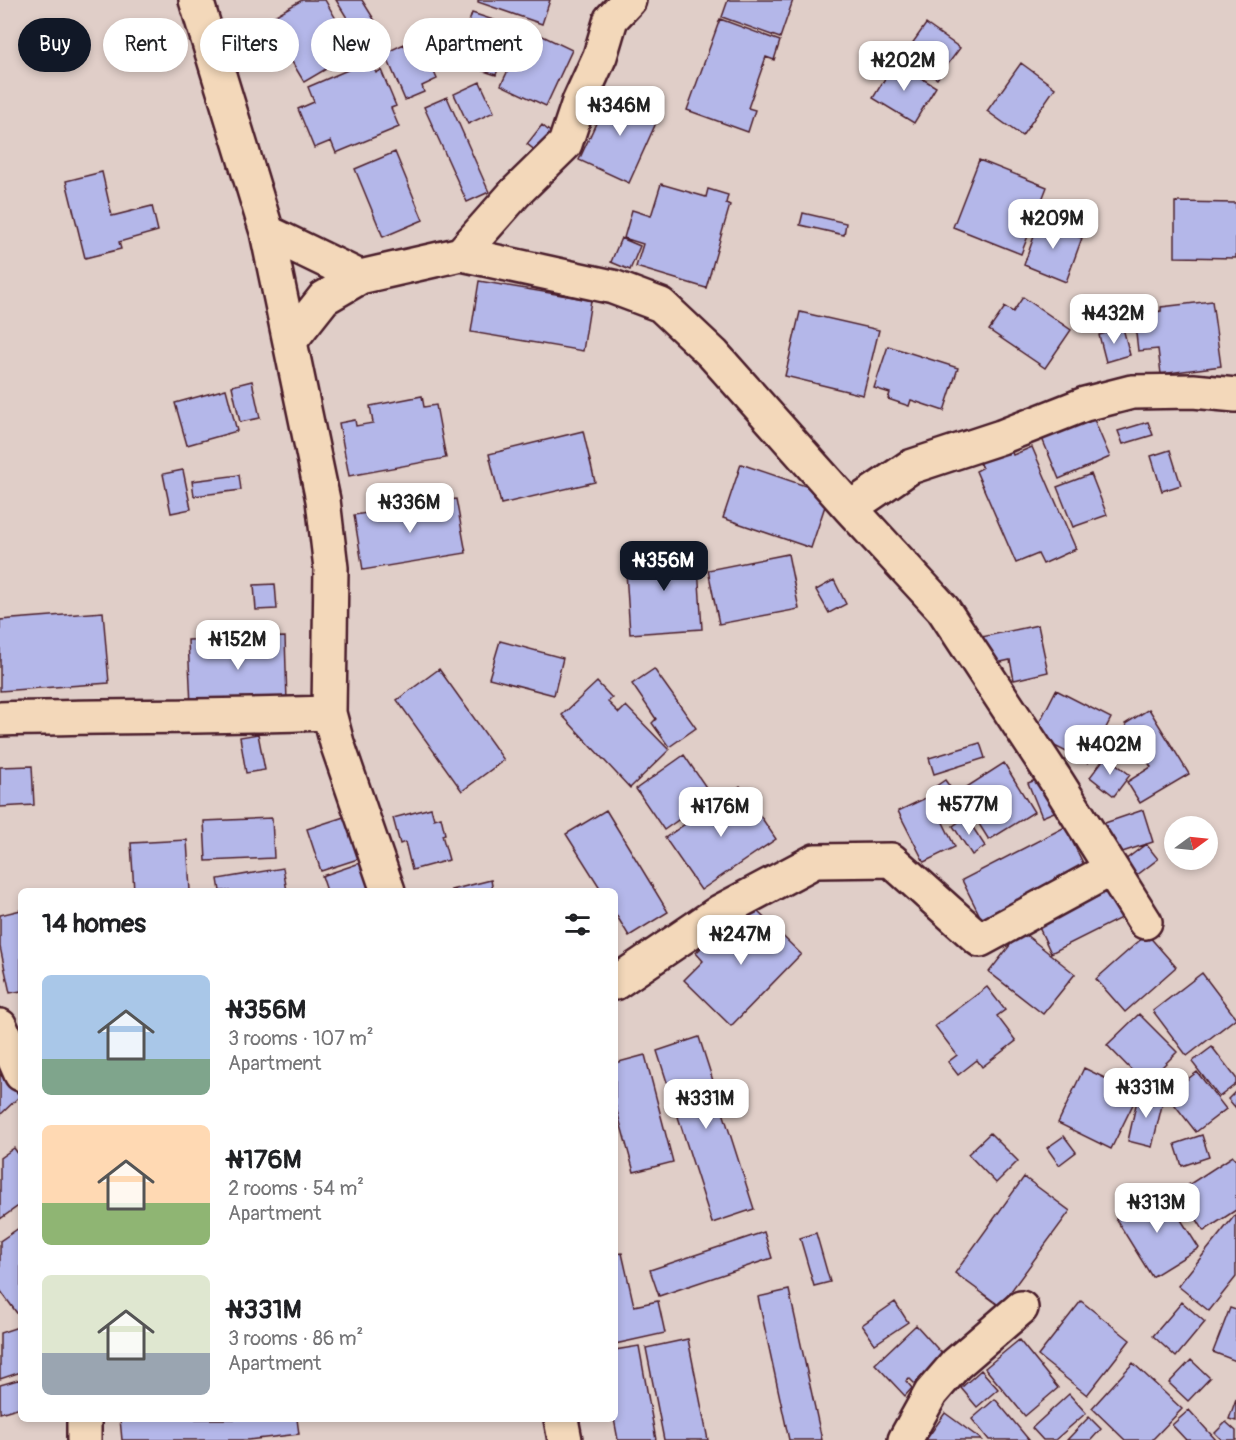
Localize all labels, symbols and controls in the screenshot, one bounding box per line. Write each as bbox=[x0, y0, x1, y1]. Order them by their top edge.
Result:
chip: Buy bbox=[18, 18, 91, 72]
chip: Rent bbox=[103, 18, 188, 72]
chip: Filters bbox=[200, 18, 299, 72]
chip: New bbox=[311, 18, 391, 72]
chip: Apartment bbox=[403, 18, 543, 72]
pin: ₦202M bbox=[862, 41, 946, 92]
text: ₦202M bbox=[873, 48, 935, 73]
pin: ₦346M bbox=[578, 86, 662, 137]
text: ₦346M bbox=[590, 93, 650, 118]
pin: ₦209M bbox=[1011, 199, 1095, 250]
text: ₦209M bbox=[1022, 206, 1084, 231]
pin: ₦432M bbox=[1072, 294, 1156, 345]
text: ₦432M bbox=[1084, 301, 1144, 326]
pin: ₦336M bbox=[368, 483, 452, 534]
text: ₦336M bbox=[380, 490, 440, 515]
pin: ₦356M bbox=[622, 541, 706, 592]
text: ₦356M bbox=[634, 548, 694, 573]
pin: ₦152M bbox=[196, 620, 280, 671]
text: ₦152M bbox=[210, 627, 266, 652]
pin: ₦402M bbox=[1068, 725, 1152, 776]
text: ₦402M bbox=[1079, 732, 1141, 757]
pin: ₦577M bbox=[927, 785, 1011, 836]
pin: ₦176M bbox=[679, 787, 763, 838]
text: ₦577M bbox=[940, 792, 998, 817]
text: ₦176M bbox=[693, 794, 749, 819]
north arrow bbox=[1164, 816, 1218, 870]
map controls bbox=[1164, 816, 1218, 870]
text: 14 homes bbox=[42, 908, 146, 940]
icon: filters bbox=[561, 908, 594, 941]
pin: ₦247M bbox=[699, 915, 783, 966]
text: ₦247M bbox=[711, 922, 771, 947]
text: ₦356M bbox=[228, 994, 306, 1026]
icon: home bbox=[90, 999, 162, 1071]
text: 3 rooms · 107 m² bbox=[228, 1026, 374, 1051]
text: Apartment bbox=[228, 1051, 321, 1076]
pin: ₦331M bbox=[1104, 1068, 1188, 1119]
text: ₦331M bbox=[1118, 1075, 1174, 1100]
pin: ₦331M bbox=[664, 1079, 748, 1130]
text: ₦331M bbox=[678, 1086, 734, 1111]
text: ₦176M bbox=[228, 1144, 301, 1176]
icon: home bbox=[90, 1149, 162, 1221]
text: 2 rooms · 54 m² bbox=[228, 1176, 364, 1201]
pin: ₦313M bbox=[1115, 1183, 1199, 1234]
text: ₦313M bbox=[1129, 1190, 1185, 1215]
text: Apartment bbox=[228, 1201, 321, 1226]
text: ₦331M bbox=[228, 1294, 302, 1326]
icon: home bbox=[90, 1299, 162, 1371]
text: 3 rooms · 86 m² bbox=[228, 1326, 363, 1351]
text: Apartment bbox=[228, 1351, 321, 1376]

